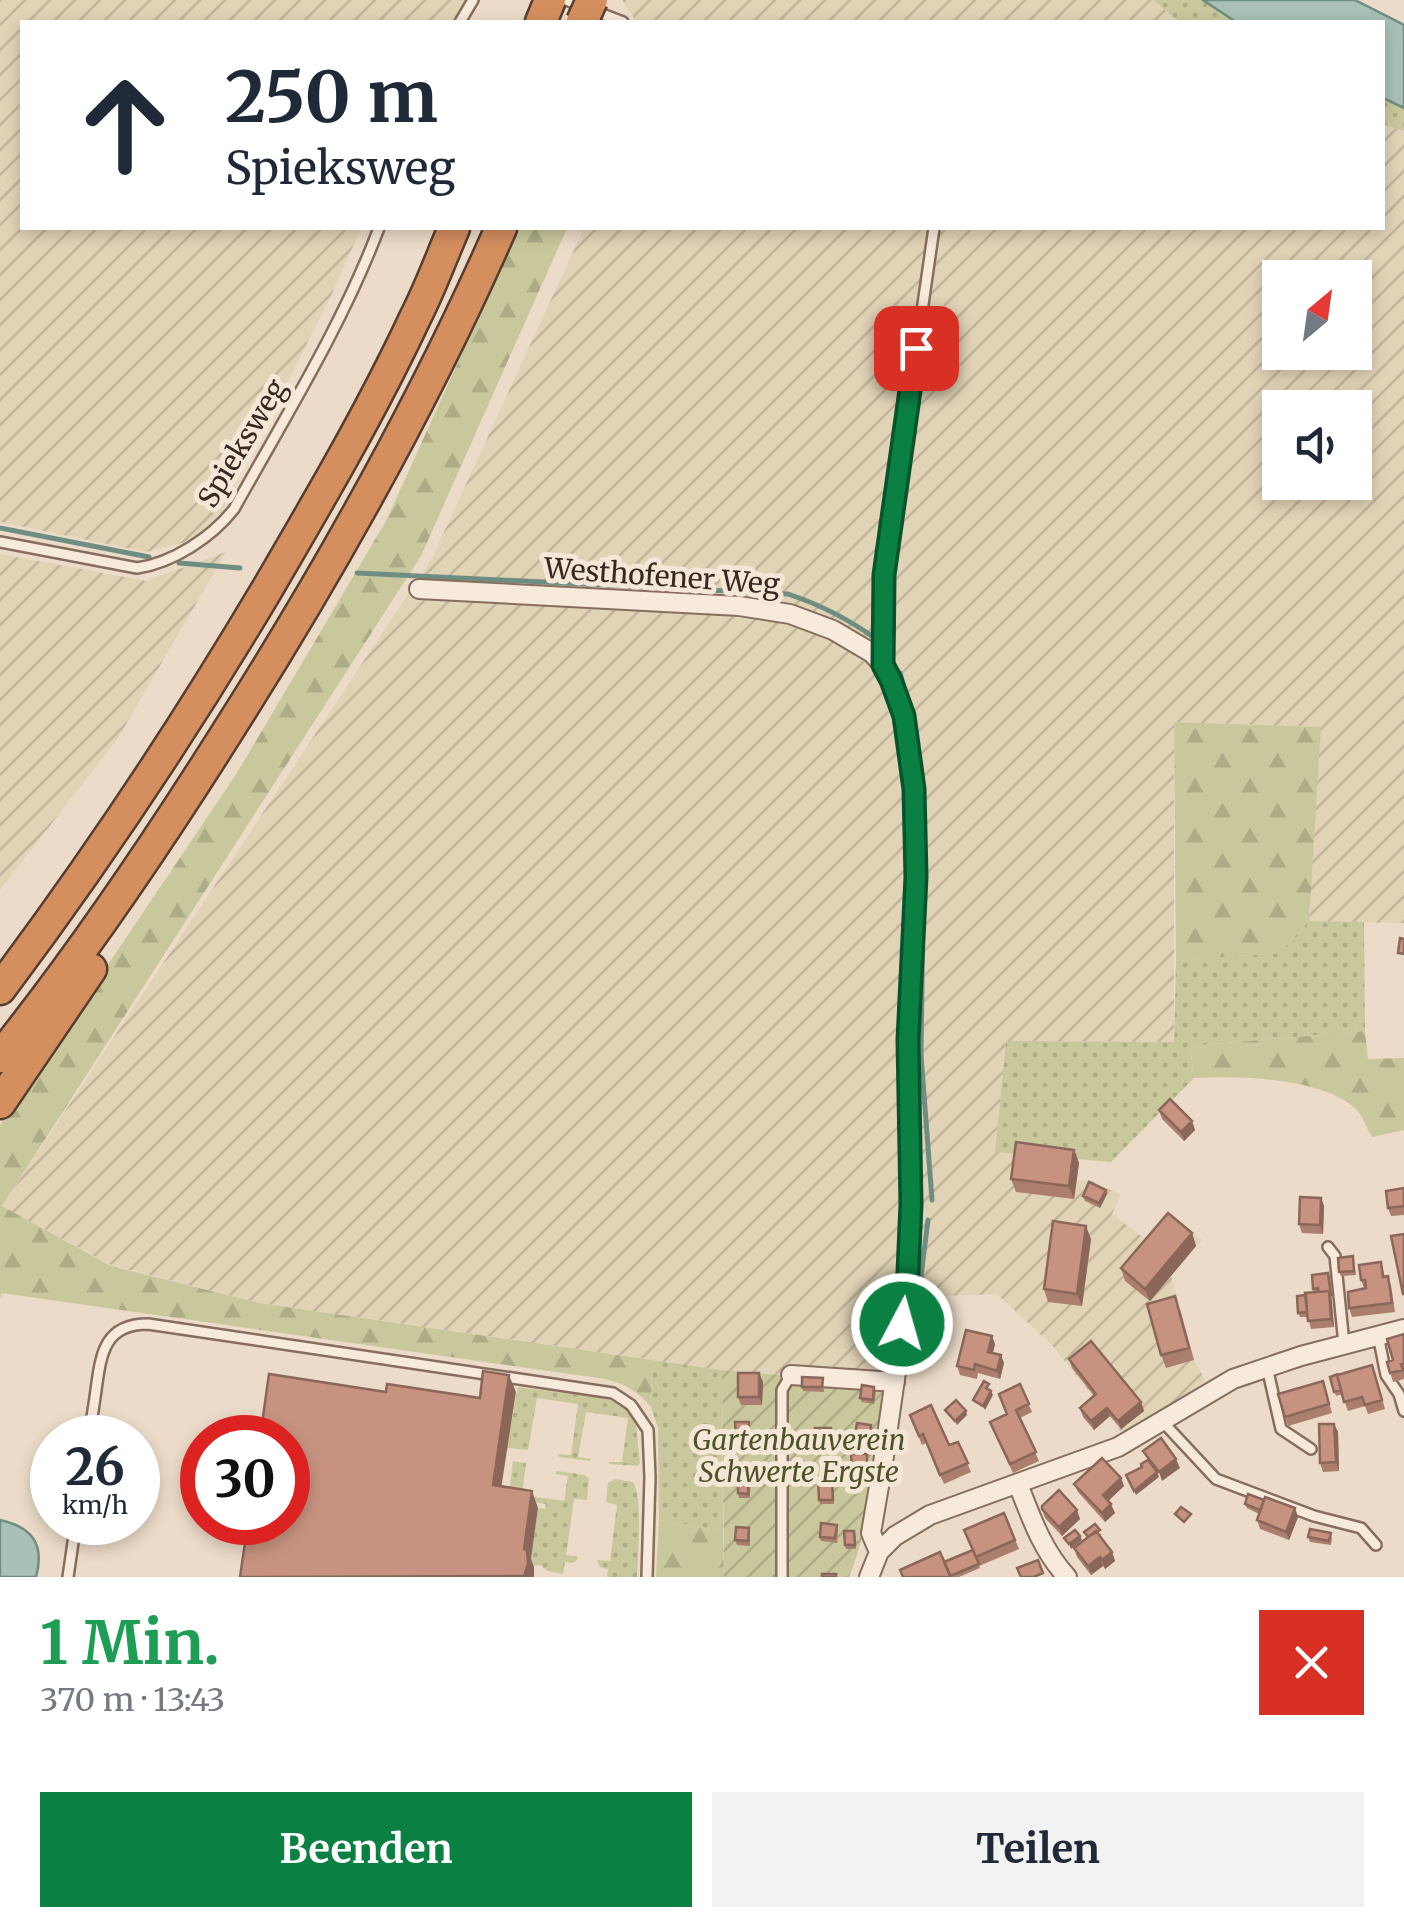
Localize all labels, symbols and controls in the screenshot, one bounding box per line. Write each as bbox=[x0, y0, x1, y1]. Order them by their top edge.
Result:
text: 250 m bbox=[225, 53, 438, 141]
icon: ahead bbox=[60, 60, 190, 190]
text: Spieksweg bbox=[225, 140, 456, 196]
north arrow bbox=[1262, 260, 1372, 370]
map controls bbox=[1262, 260, 1372, 500]
pin bbox=[874, 306, 959, 391]
icon: arrive bbox=[889, 321, 944, 376]
street label: Spieksweg bbox=[190, 372, 294, 514]
button: sound bbox=[1262, 390, 1372, 500]
street label: Westhofener Weg bbox=[542, 550, 781, 602]
position arrow bbox=[850, 1272, 954, 1376]
speed limit sign: 30 bbox=[180, 1415, 310, 1545]
park label: Gartenbauverein Schwerte Ergste bbox=[693, 1422, 905, 1490]
text: 26 bbox=[65, 1436, 125, 1499]
text: km/h bbox=[62, 1489, 128, 1521]
text: 1 Min. bbox=[40, 1605, 220, 1680]
button: close bbox=[1259, 1610, 1364, 1715]
text: 370 m · 13:43 bbox=[40, 1680, 225, 1720]
button: Beenden bbox=[40, 1792, 692, 1907]
button: Teilen bbox=[712, 1792, 1364, 1907]

